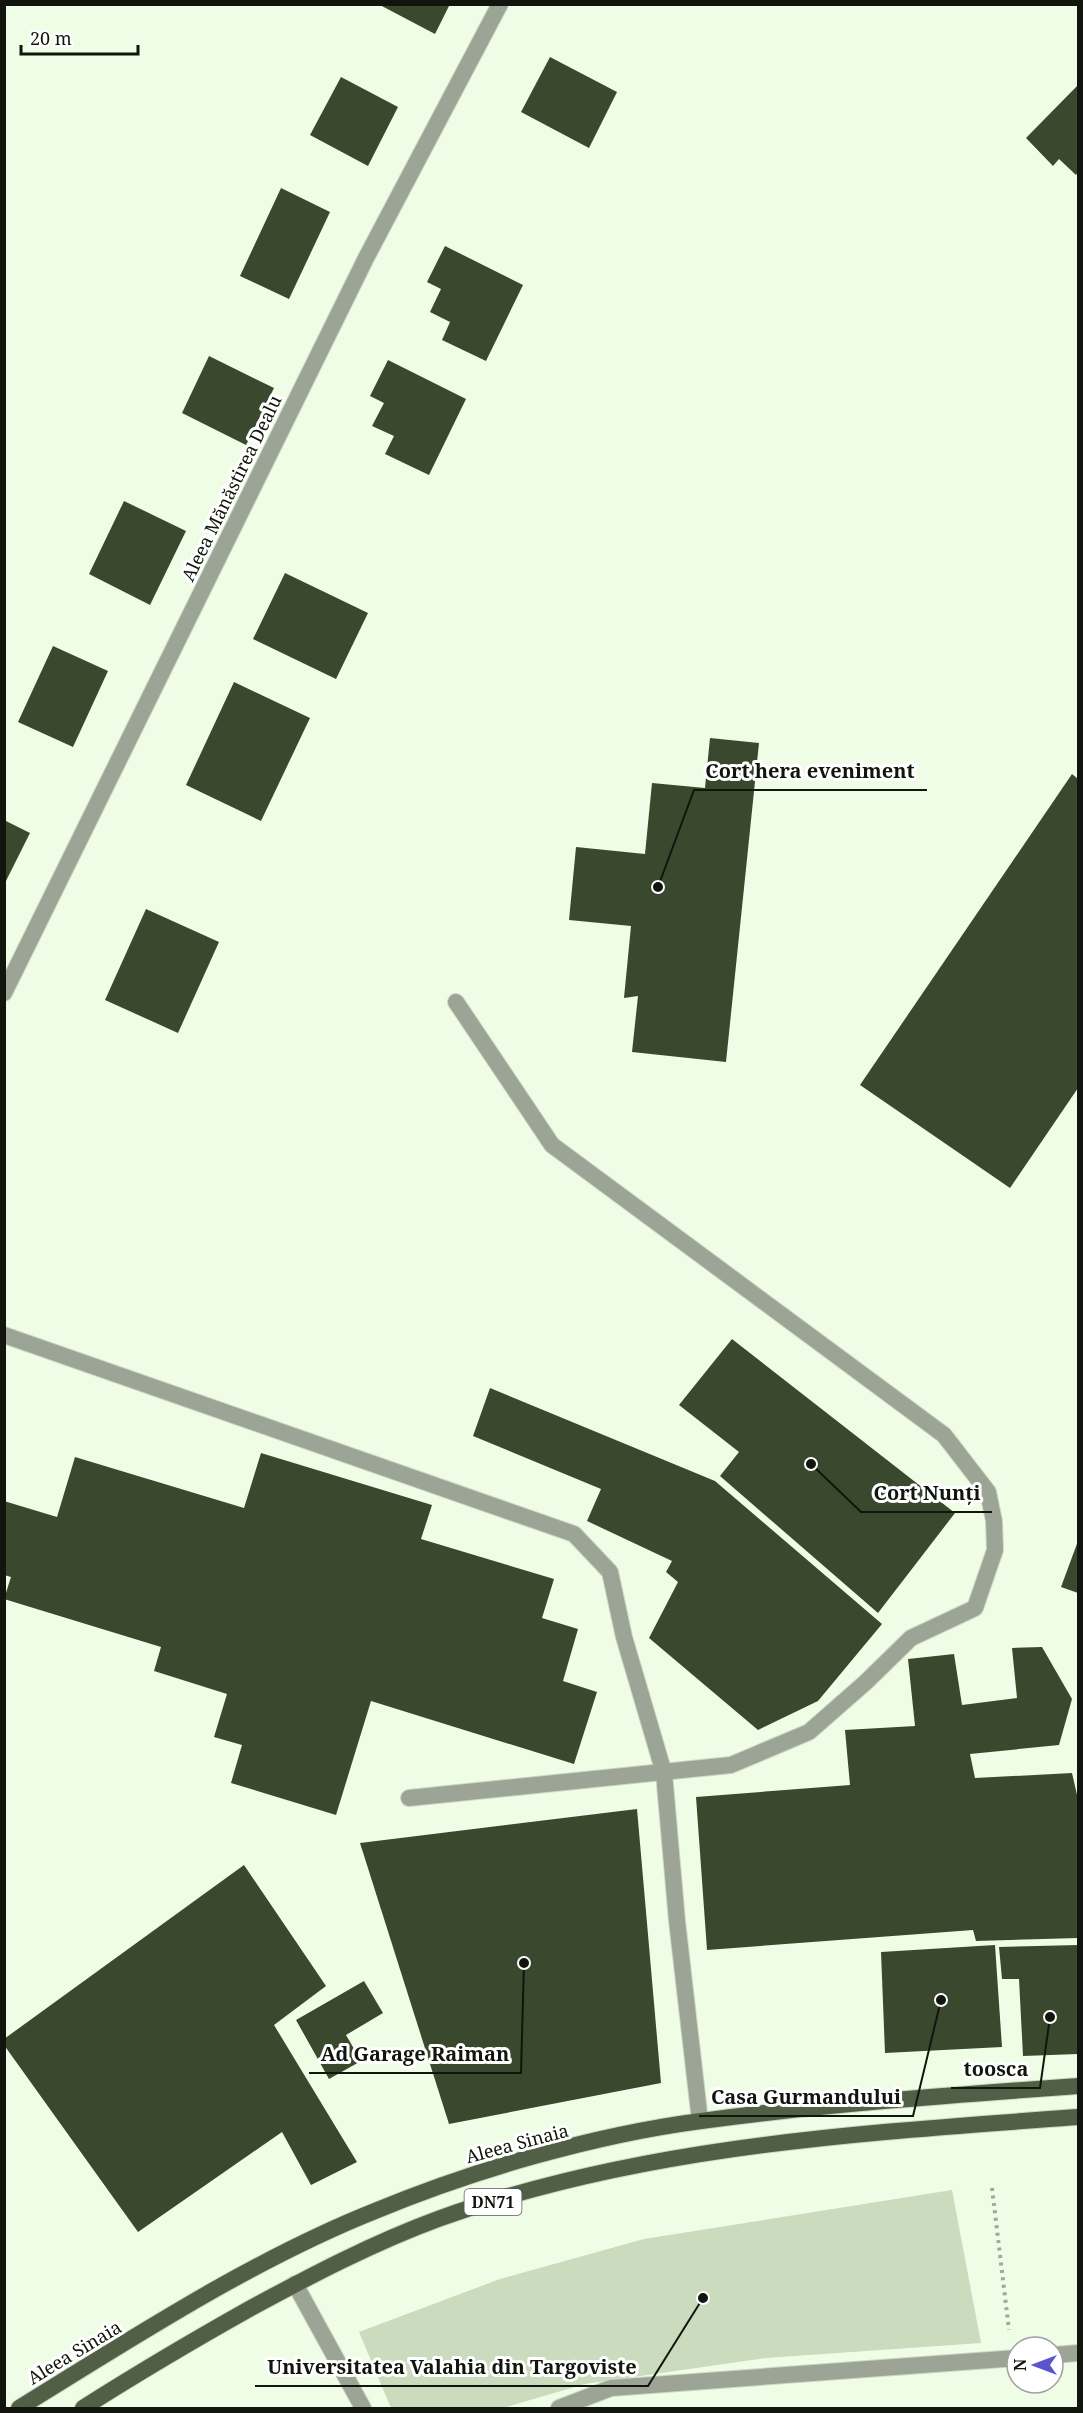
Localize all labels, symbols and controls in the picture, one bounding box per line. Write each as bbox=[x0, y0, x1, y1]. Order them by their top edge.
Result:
scale bar bbox=[21, 18, 138, 56]
text: 20 m bbox=[30, 26, 72, 50]
street label: Aleea Mănăstirea Dealu bbox=[175, 391, 287, 585]
callout: Cort hera eveniment bbox=[694, 752, 927, 790]
text: Cort hera eveniment bbox=[705, 757, 915, 784]
callout: Cort Nunți bbox=[861, 1474, 992, 1512]
text: Cort Nunți bbox=[874, 1479, 981, 1506]
callout: Ad Garage Raiman bbox=[309, 2035, 521, 2073]
text: Ad Garage Raiman bbox=[321, 2040, 509, 2067]
callout: toosca bbox=[951, 2050, 1040, 2088]
text: toosca bbox=[964, 2055, 1028, 2082]
callout: Casa Gurmandului bbox=[699, 2078, 913, 2116]
text: Casa Gurmandului bbox=[711, 2083, 901, 2110]
street label: Aleea Sinaia bbox=[463, 2118, 571, 2168]
road number: DN71 bbox=[464, 2189, 522, 2215]
street label: Aleea Sinaia bbox=[23, 2315, 125, 2389]
north arrow bbox=[1005, 2335, 1065, 2395]
callout: Universitatea Valahia din Targoviste bbox=[255, 2348, 648, 2386]
text: Universitatea Valahia din Targoviste bbox=[267, 2353, 637, 2380]
text: N bbox=[1009, 2358, 1031, 2371]

